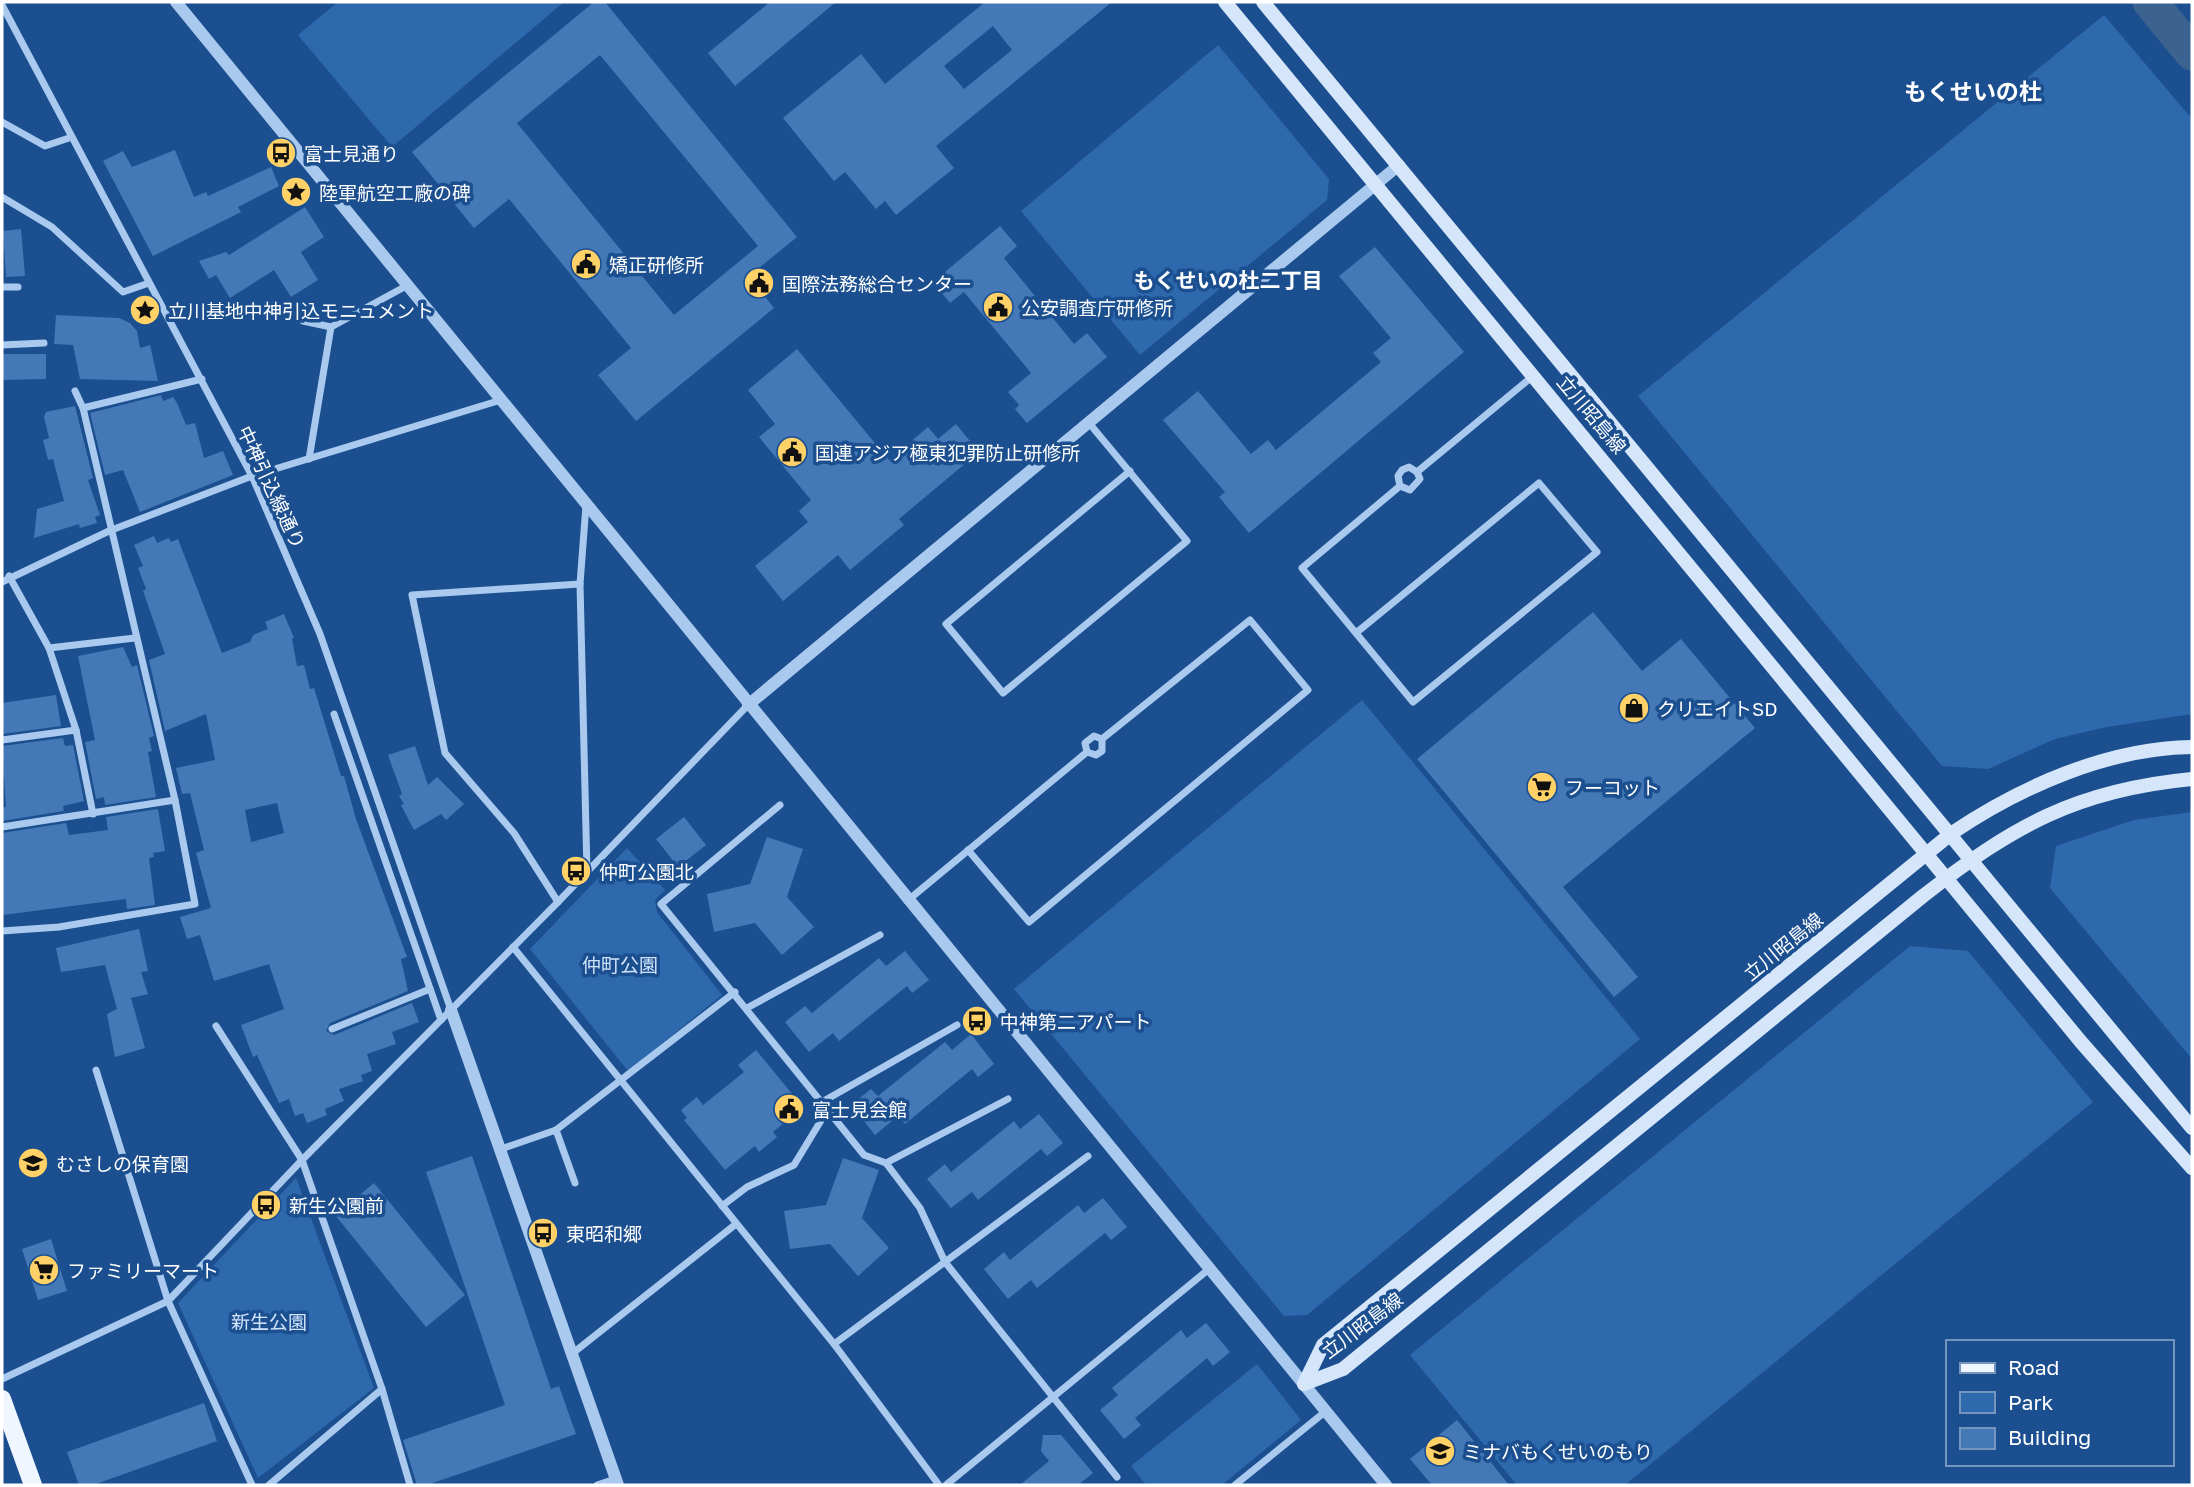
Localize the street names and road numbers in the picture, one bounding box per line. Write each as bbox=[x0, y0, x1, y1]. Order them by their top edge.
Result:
street label: 立川昭島線 bbox=[1553, 370, 1631, 458]
street label: 中神引込線通り bbox=[233, 422, 311, 552]
street label: 立川昭島線 bbox=[1739, 907, 1827, 985]
street label: 立川昭島線 bbox=[1317, 1287, 1407, 1363]

